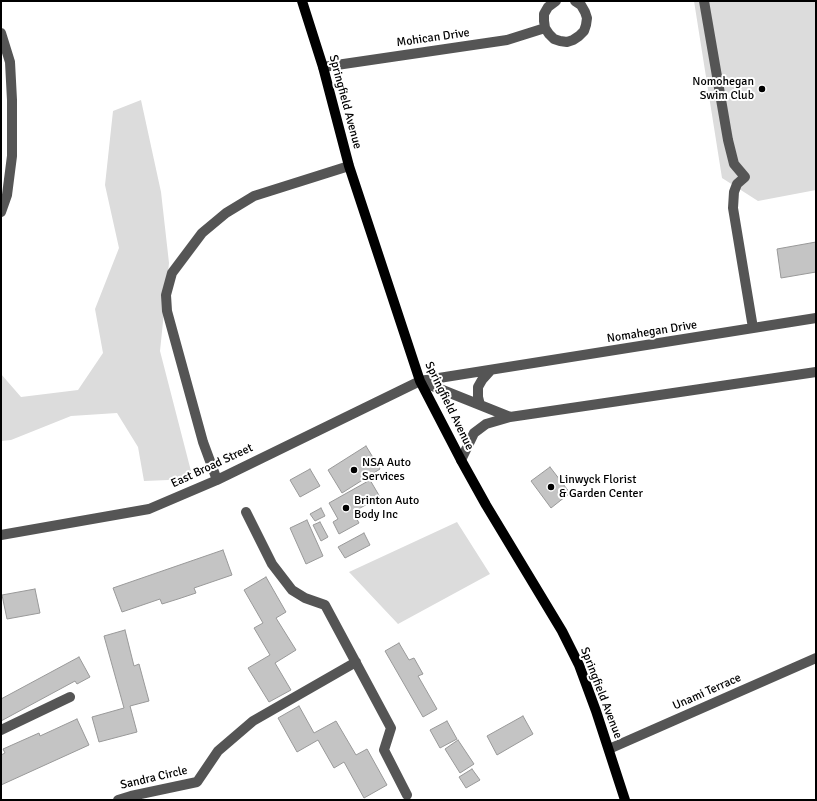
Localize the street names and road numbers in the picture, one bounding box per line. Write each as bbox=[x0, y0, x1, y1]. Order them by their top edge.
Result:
street label: Mohican Drive bbox=[396, 26, 470, 50]
street label: Springfield Avenue bbox=[326, 53, 364, 151]
street label: Nomahegan Drive bbox=[606, 318, 698, 346]
street label: Springfield Avenue bbox=[421, 359, 477, 453]
street label: East Broad Street bbox=[169, 441, 255, 491]
street label: Springfield Avenue bbox=[577, 645, 625, 741]
street label: Unami Terrace bbox=[671, 670, 743, 714]
street label: Sandra Circle bbox=[119, 763, 189, 793]

